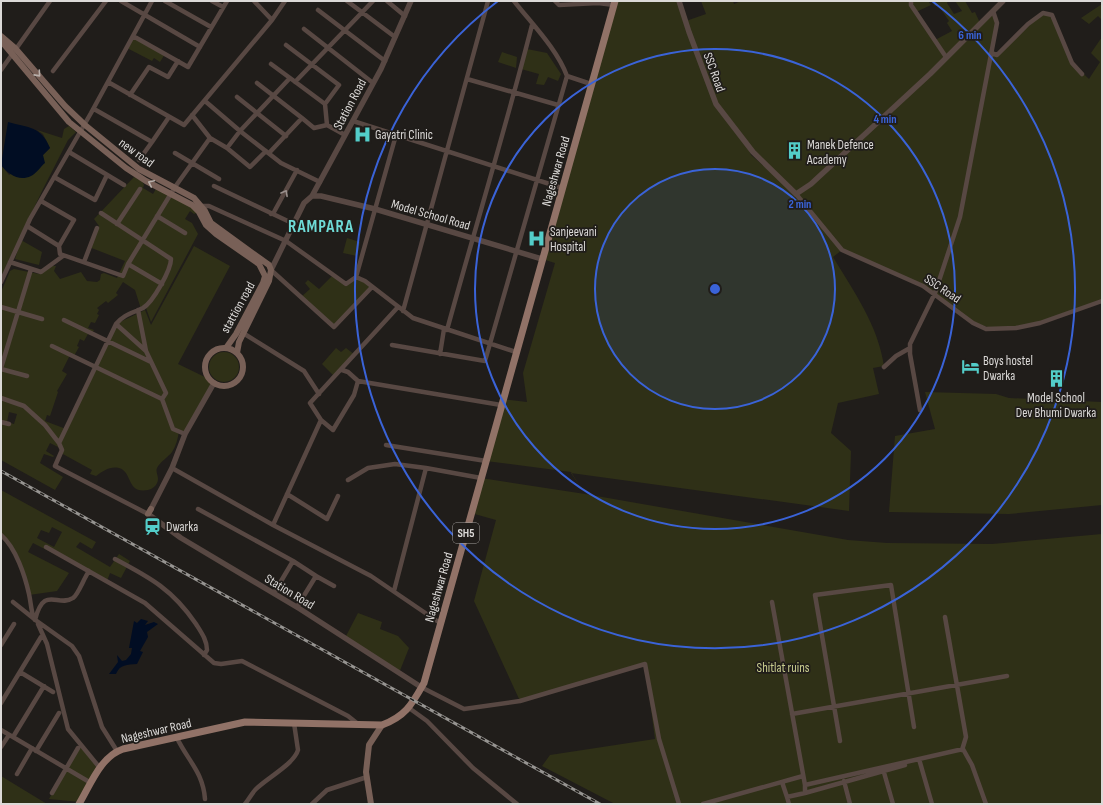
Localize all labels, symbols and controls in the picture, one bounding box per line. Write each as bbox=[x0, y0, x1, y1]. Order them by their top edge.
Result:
text: 6 min bbox=[958, 28, 982, 43]
street label: SSC Road bbox=[700, 50, 729, 94]
one-way arrow bbox=[33, 69, 41, 77]
street label: Station Road bbox=[330, 76, 370, 133]
text: 4 min bbox=[873, 112, 897, 127]
hospital icon: Gayatri Clinic bbox=[352, 124, 372, 144]
place label: Gayatri Clinic bbox=[375, 127, 433, 143]
street label: new road bbox=[116, 135, 157, 171]
street label: Nageshwar Road bbox=[538, 135, 574, 208]
place label: Manek Defence Academy bbox=[806, 137, 874, 168]
building icon: Manek Defence Academy bbox=[784, 141, 804, 161]
one-way arrow bbox=[148, 180, 155, 188]
one-way arrow bbox=[280, 190, 287, 197]
street label: Model School Road bbox=[389, 196, 472, 234]
text: 2 min bbox=[789, 197, 811, 212]
district label: RAMPARA bbox=[288, 217, 354, 237]
place label: Sanjeevani Hospital bbox=[550, 224, 597, 255]
hospital icon: Sanjeevani Hospital bbox=[527, 228, 547, 248]
street label: SSC Road bbox=[921, 271, 964, 307]
street label: stattion road bbox=[217, 279, 259, 336]
centre of rings bbox=[708, 282, 722, 296]
place label: Boys hostel Dwarka bbox=[983, 353, 1033, 384]
hotel icon: Boys hostel Dwarka bbox=[960, 357, 980, 377]
building icon: Model School Dev Bhumi Dwarka bbox=[1046, 368, 1066, 388]
place label: Model School Dev Bhumi Dwarka bbox=[1016, 390, 1096, 421]
station icon: Dwarka bbox=[143, 516, 163, 536]
place label: Dwarka bbox=[166, 519, 198, 535]
road number: SH5 bbox=[453, 523, 479, 543]
street label: Nageshwar Road bbox=[421, 551, 457, 624]
street label: Station Road bbox=[262, 571, 317, 613]
park label: Shitlat ruins bbox=[757, 660, 810, 676]
street label: Nageshwar Road bbox=[119, 715, 193, 747]

